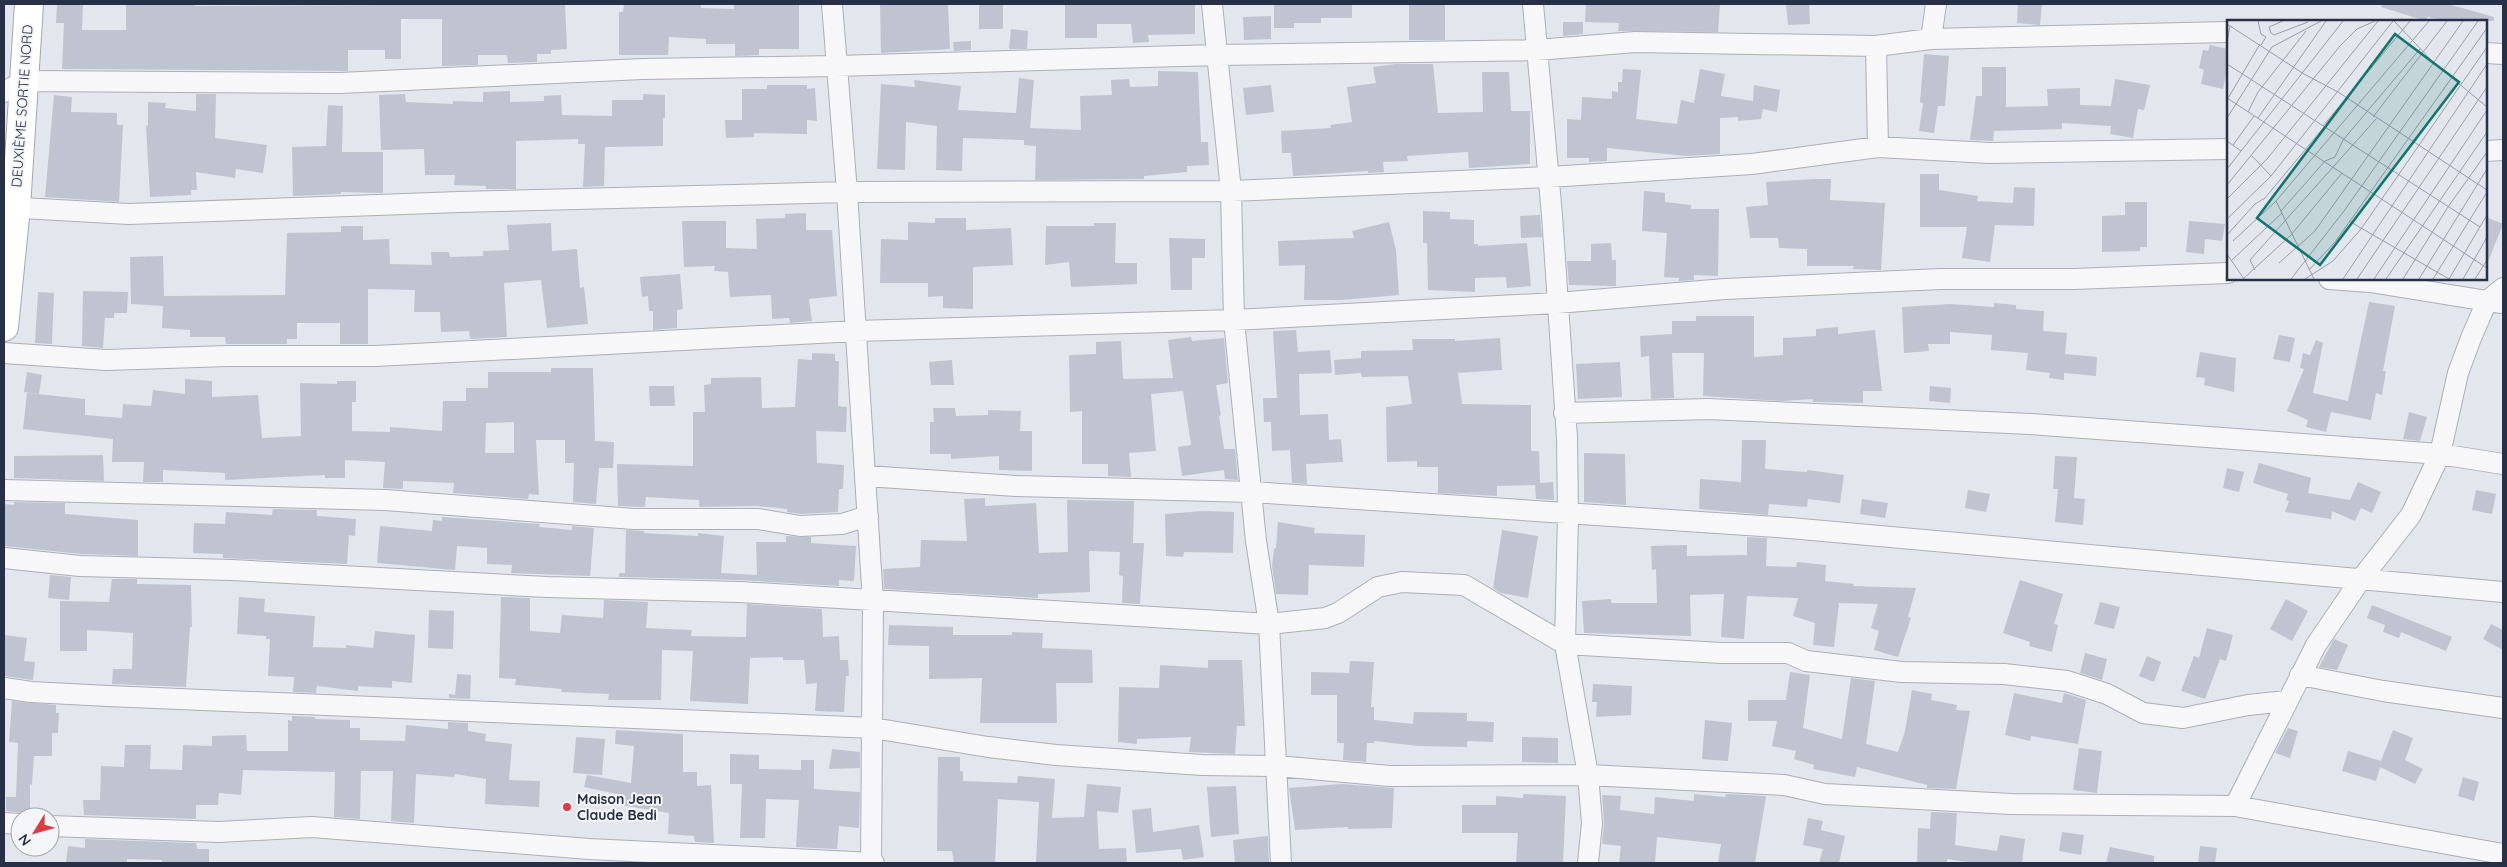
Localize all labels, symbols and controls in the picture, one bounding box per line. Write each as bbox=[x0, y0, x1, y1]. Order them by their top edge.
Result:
inset map bbox=[2227, 20, 2487, 280]
street label: DEUXIÈME SORTIE NORD bbox=[7, 24, 37, 188]
place label: Maison Jean Claude Bedi bbox=[577, 790, 662, 824]
marker: Maison Jean Claude Bedi bbox=[561, 801, 573, 813]
north arrow bbox=[10, 807, 60, 857]
text: N bbox=[14, 830, 35, 849]

